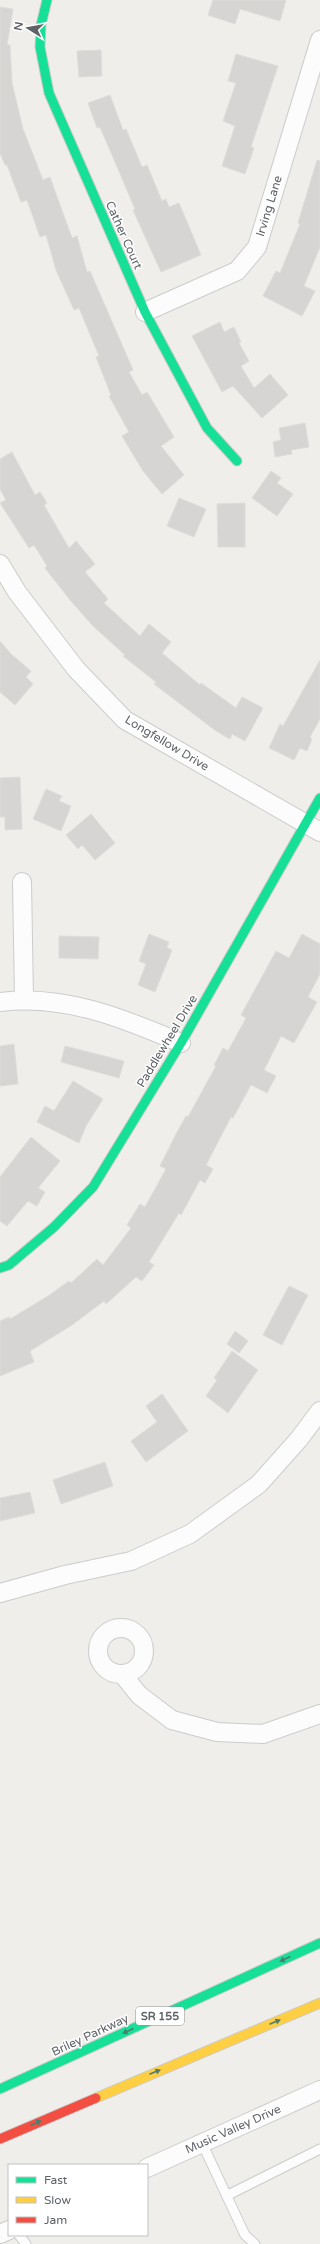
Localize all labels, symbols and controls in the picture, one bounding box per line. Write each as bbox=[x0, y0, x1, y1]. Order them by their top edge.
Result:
north arrow bbox=[8, 8, 48, 48]
text: N bbox=[11, 21, 26, 32]
street label: Irving Lane bbox=[253, 174, 285, 238]
street label: Cather Court bbox=[103, 199, 145, 272]
street label: Longfellow Drive bbox=[122, 712, 212, 774]
street label: Paddlewheel Drive bbox=[134, 992, 200, 1090]
one-way arrow bbox=[279, 1956, 290, 1962]
road number: SR 155 bbox=[136, 2007, 184, 2025]
street label: Briley Parkway bbox=[49, 2011, 131, 2059]
one-way arrow bbox=[269, 2018, 281, 2025]
one-way arrow bbox=[122, 2028, 134, 2034]
one-way arrow bbox=[150, 2069, 161, 2075]
street label: Music Valley Drive bbox=[183, 2102, 283, 2156]
one-way arrow bbox=[30, 2120, 41, 2126]
legend bbox=[8, 2164, 148, 2236]
text: Fast bbox=[44, 2173, 68, 2187]
text: Slow bbox=[44, 2193, 71, 2207]
text: Jam bbox=[44, 2213, 67, 2227]

